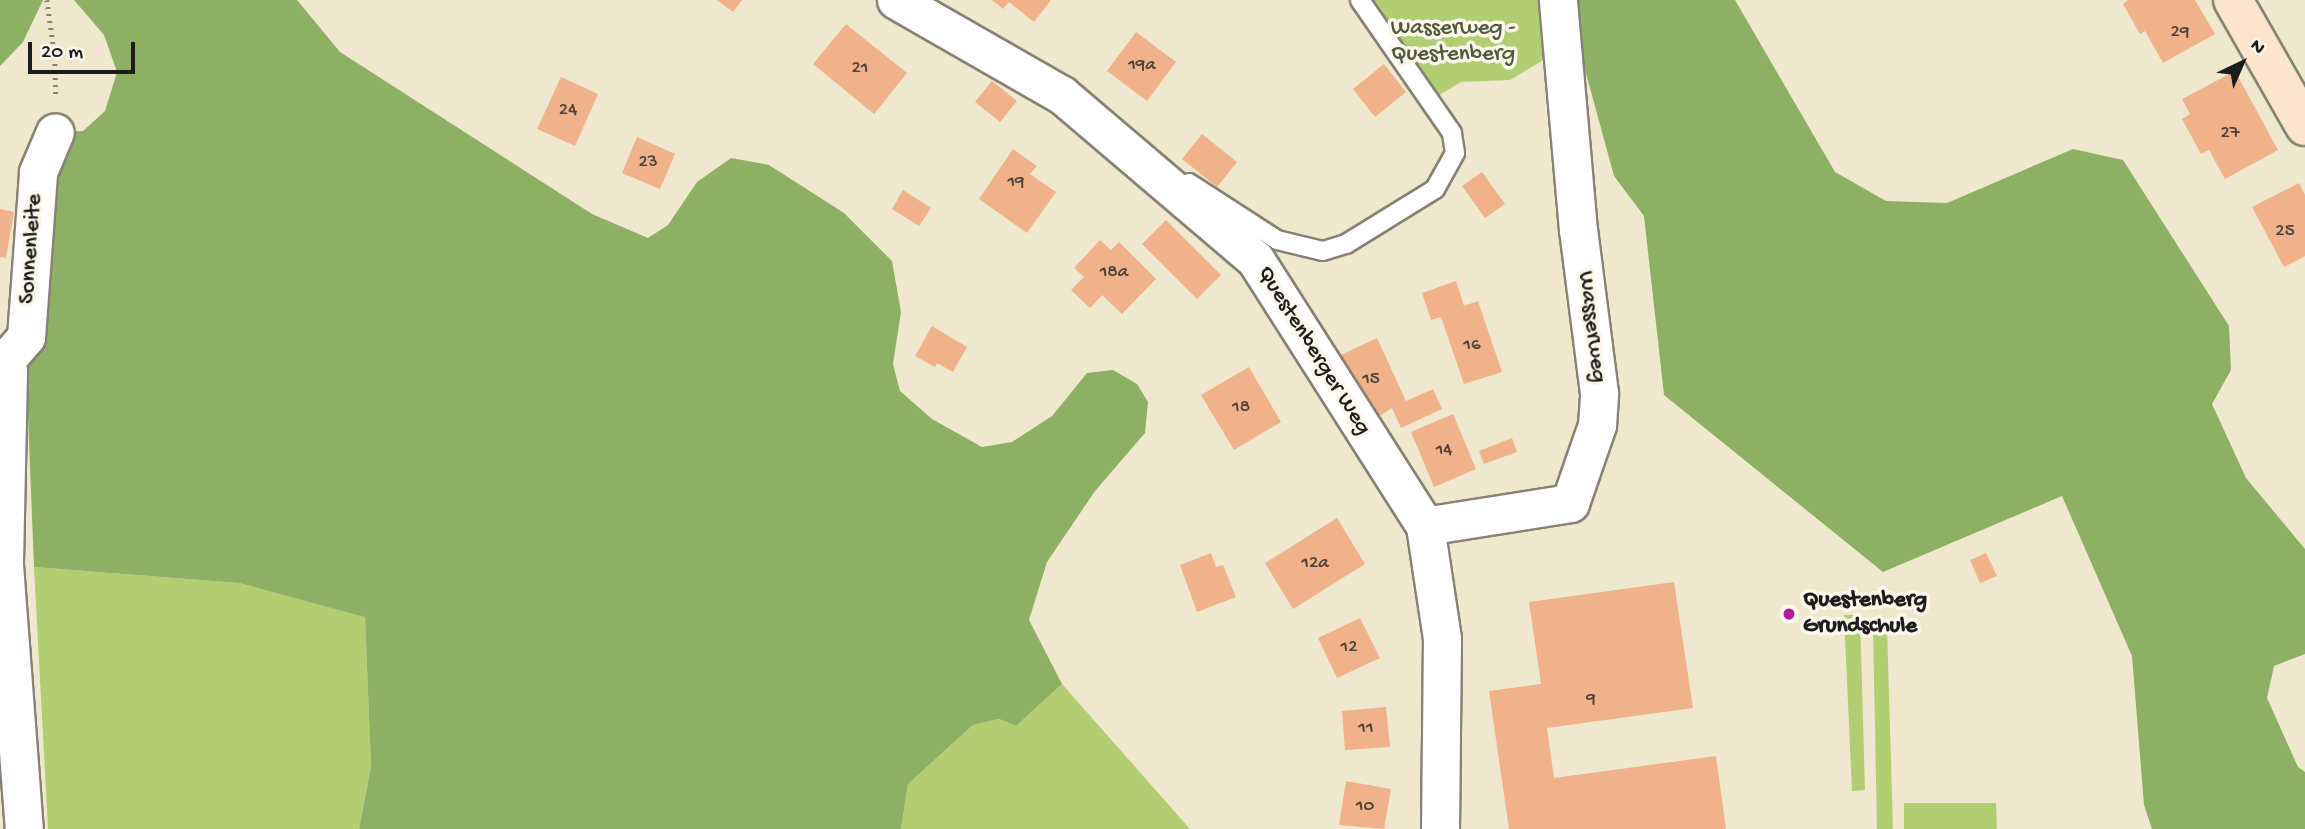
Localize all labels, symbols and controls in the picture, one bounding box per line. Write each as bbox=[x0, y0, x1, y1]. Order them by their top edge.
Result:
park label: Wasserweg - Questenberg bbox=[1391, 15, 1515, 69]
house number: 29 bbox=[2171, 22, 2189, 44]
scale bar bbox=[32, 28, 138, 72]
north arrow bbox=[2207, 28, 2277, 98]
text: N bbox=[2244, 35, 2269, 60]
text: 20 m bbox=[41, 41, 83, 66]
house number: 19a bbox=[1128, 55, 1156, 77]
house number: 21 bbox=[852, 58, 868, 80]
house number: 24 bbox=[559, 100, 577, 122]
house number: 27 bbox=[2220, 123, 2240, 145]
house number: 23 bbox=[638, 152, 658, 174]
house number: 19 bbox=[1007, 172, 1025, 194]
street label: Sonnenleite bbox=[14, 193, 50, 305]
house number: 25 bbox=[2275, 221, 2295, 243]
street label: Questenberger Weg bbox=[1250, 261, 1376, 441]
house number: 18a bbox=[1100, 262, 1128, 284]
street label: Wasserweg bbox=[1570, 270, 1612, 384]
house number: 16 bbox=[1463, 335, 1481, 357]
house number: 15 bbox=[1362, 369, 1380, 391]
house number: 18 bbox=[1232, 397, 1250, 419]
house number: 14 bbox=[1436, 440, 1452, 462]
house number: 12a bbox=[1301, 553, 1329, 575]
place label: Questenberg Grundschule bbox=[1803, 587, 1927, 641]
marker: Questenberg Grundschule bbox=[1781, 606, 1797, 622]
house number: 12 bbox=[1341, 637, 1357, 659]
house number: 9 bbox=[1586, 689, 1596, 711]
house number: 11 bbox=[1358, 718, 1374, 740]
house number: 10 bbox=[1356, 796, 1374, 818]

